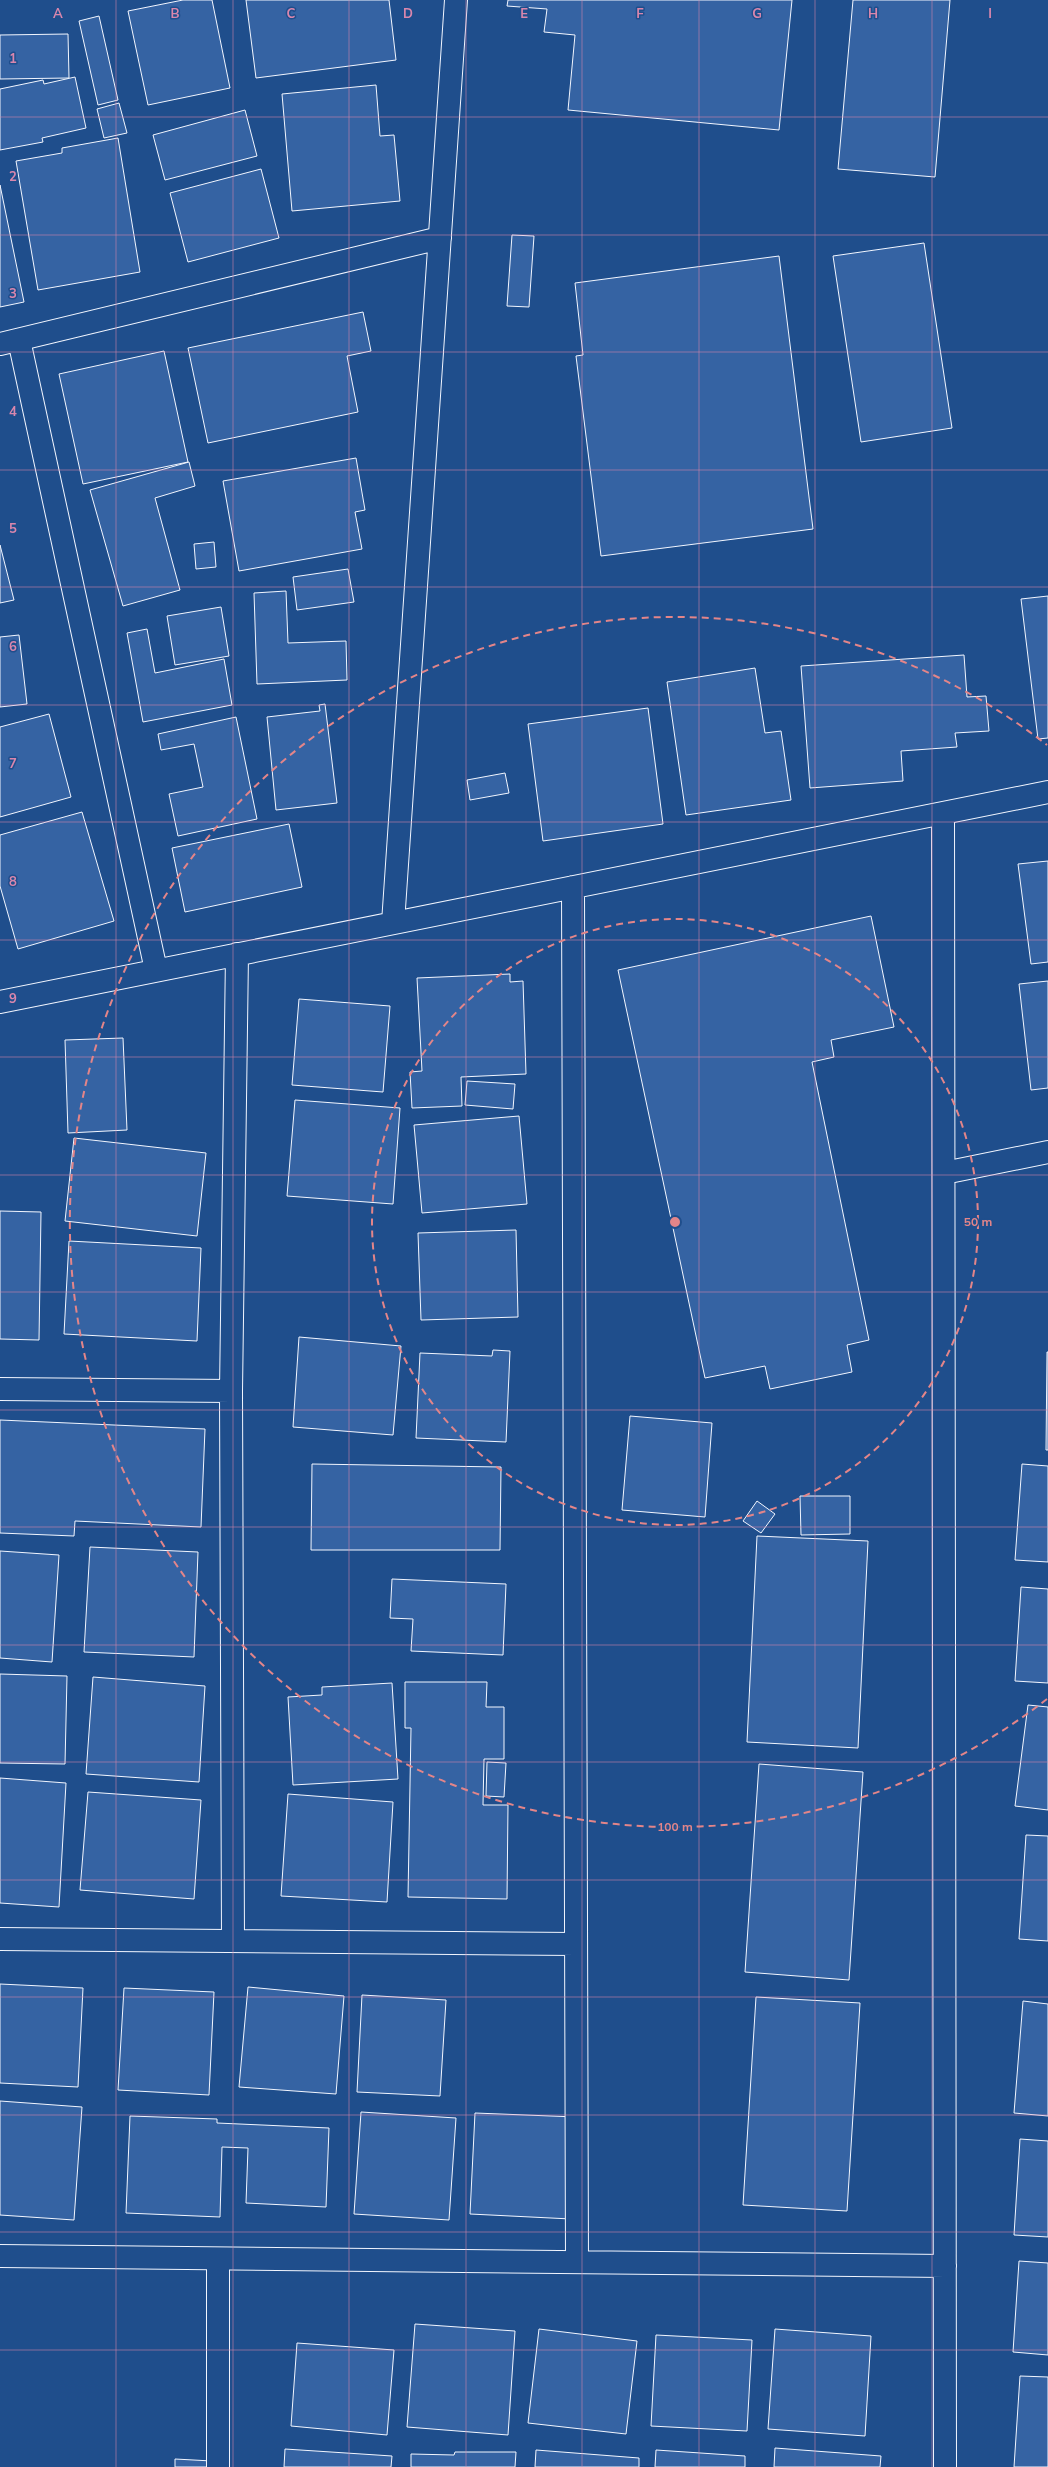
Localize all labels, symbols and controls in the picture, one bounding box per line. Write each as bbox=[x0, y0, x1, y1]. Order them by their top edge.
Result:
text: A bbox=[53, 5, 63, 21]
text: B bbox=[171, 5, 180, 21]
text: C bbox=[287, 5, 296, 21]
text: D bbox=[403, 5, 413, 21]
text: E bbox=[520, 5, 528, 21]
text: F bbox=[636, 5, 644, 21]
text: G bbox=[752, 5, 762, 21]
text: H bbox=[868, 5, 878, 21]
text: I bbox=[988, 5, 992, 21]
text: 1 bbox=[9, 50, 17, 66]
text: 2 bbox=[9, 168, 17, 184]
text: 3 bbox=[9, 285, 17, 301]
text: 4 bbox=[9, 403, 17, 419]
text: 5 bbox=[9, 520, 17, 536]
text: 6 bbox=[9, 638, 17, 654]
text: 7 bbox=[9, 755, 17, 771]
text: 8 bbox=[9, 873, 17, 889]
text: 9 bbox=[9, 990, 17, 1006]
text: 50 m bbox=[964, 1214, 992, 1229]
centre of rings bbox=[668, 1215, 682, 1229]
text: 100 m bbox=[657, 1819, 693, 1834]

